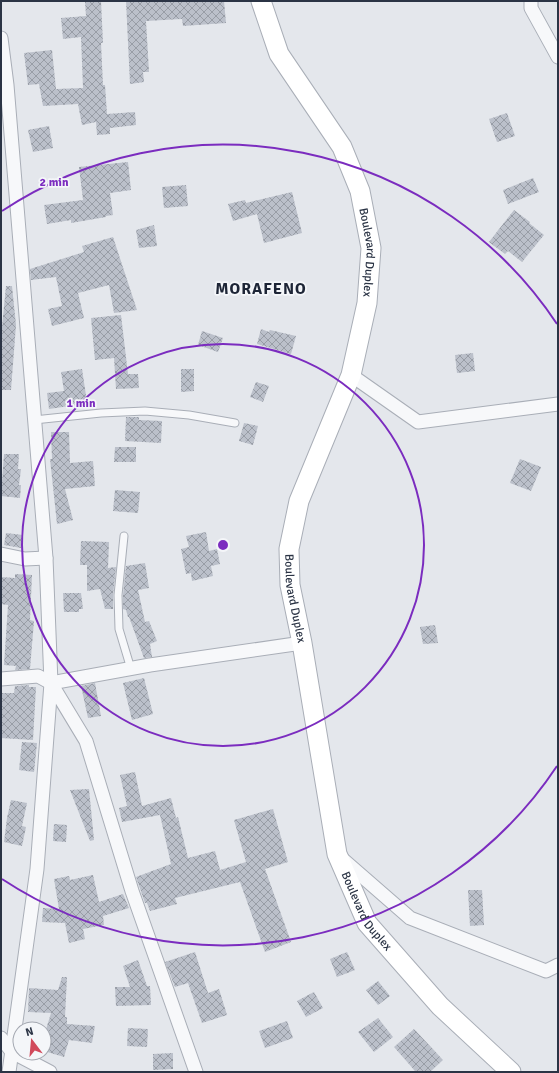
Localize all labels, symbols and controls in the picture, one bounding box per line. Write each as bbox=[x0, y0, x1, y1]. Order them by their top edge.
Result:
text: 2 min bbox=[40, 175, 69, 190]
street label: Boulevard Duplex bbox=[355, 207, 378, 298]
district label: MORAFENO bbox=[215, 279, 307, 299]
text: 1 min bbox=[67, 396, 96, 411]
centre of rings bbox=[216, 538, 230, 552]
street label: Boulevard Duplex bbox=[281, 554, 309, 645]
street label: Boulevard Duplex bbox=[338, 869, 395, 955]
north arrow bbox=[12, 1021, 52, 1061]
text: N bbox=[24, 1025, 35, 1039]

